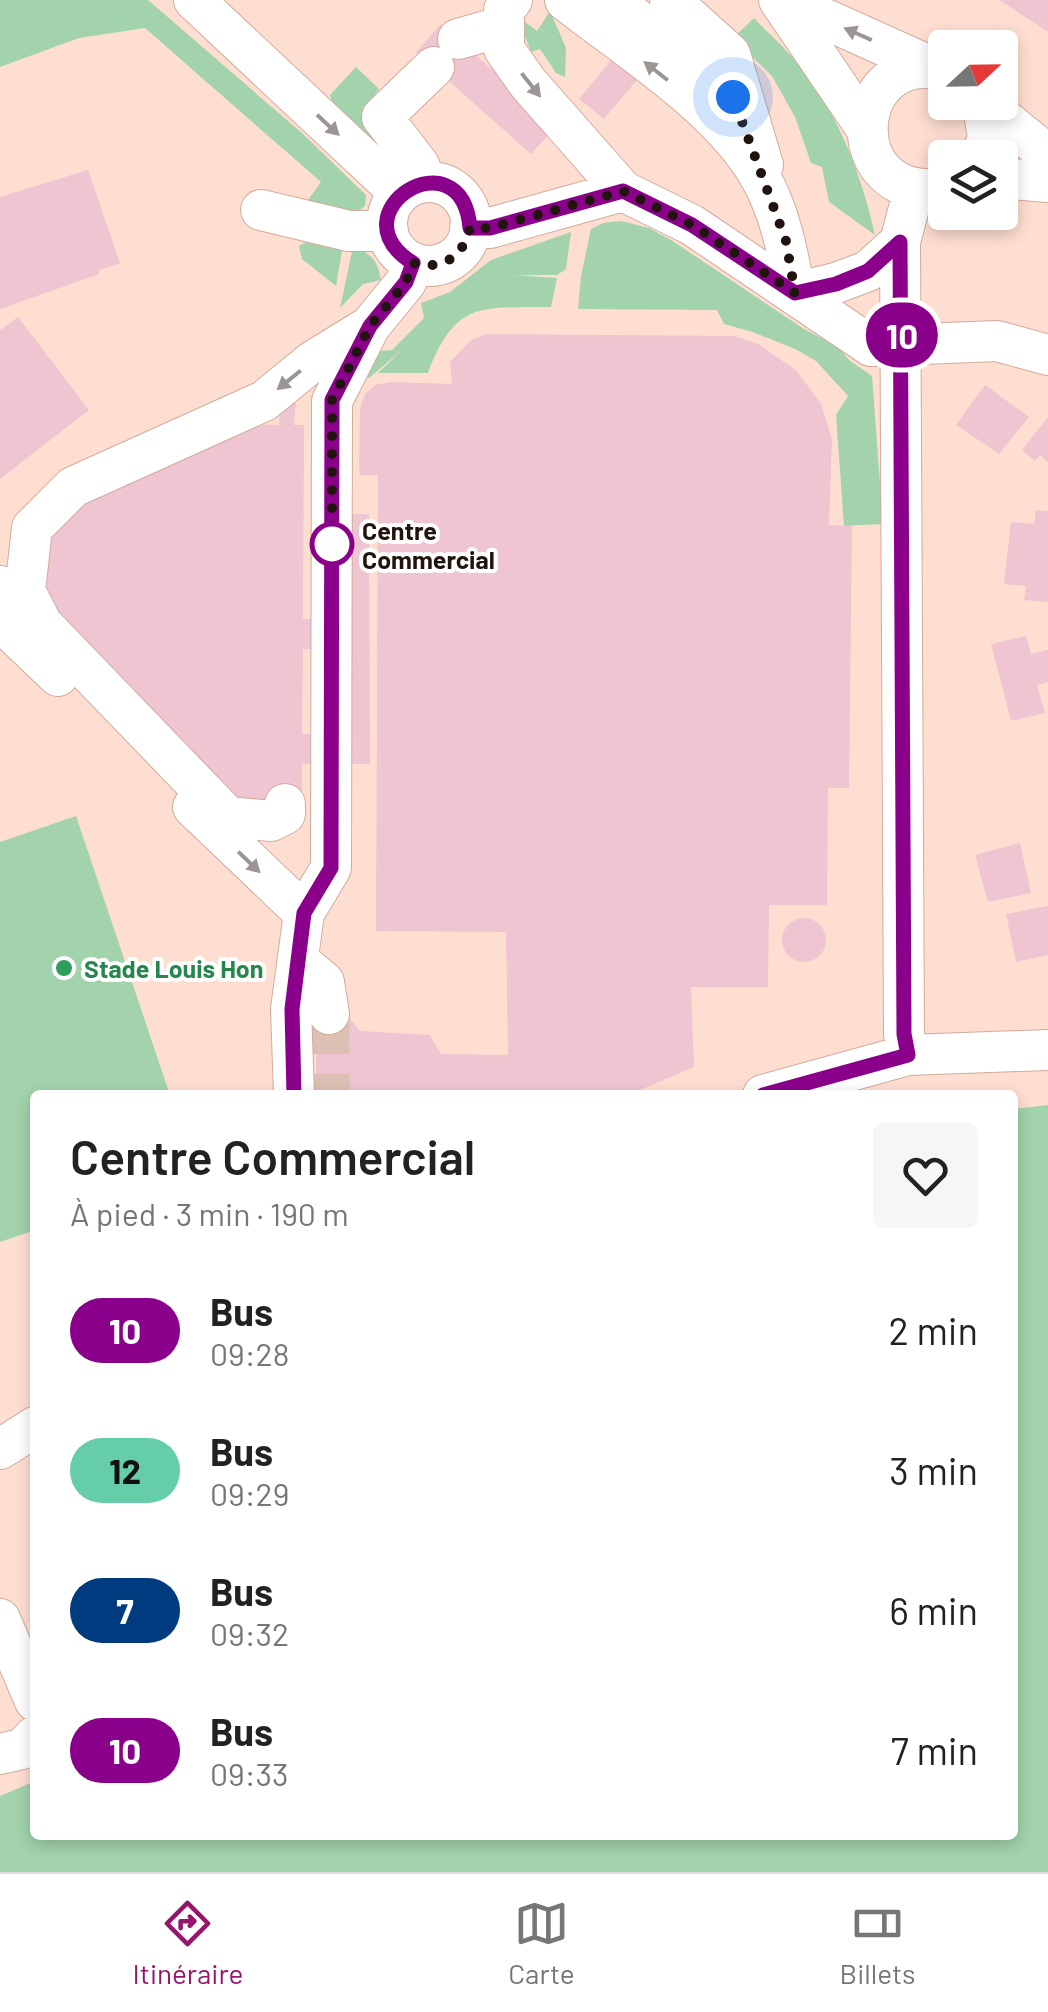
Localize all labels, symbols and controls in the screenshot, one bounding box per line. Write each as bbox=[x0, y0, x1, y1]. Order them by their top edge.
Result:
one-way arrow bbox=[843, 26, 873, 42]
north arrow bbox=[928, 30, 1018, 120]
map controls bbox=[928, 30, 1018, 230]
one-way arrow bbox=[643, 61, 668, 82]
your location bbox=[708, 72, 758, 122]
one-way arrow bbox=[520, 73, 541, 98]
one-way arrow bbox=[316, 113, 340, 137]
button: layers bbox=[928, 140, 1018, 230]
line badge: 10 bbox=[857, 302, 947, 368]
text: 10 bbox=[886, 314, 918, 356]
one-way arrow bbox=[277, 369, 302, 390]
place label: Centre Commercial bbox=[362, 515, 495, 574]
marker: Centre Commercial bbox=[311, 523, 353, 565]
one-way arrow bbox=[237, 849, 261, 873]
place label: Stade Louis Hon bbox=[84, 953, 263, 983]
marker: Stade Louis Hon bbox=[53, 957, 75, 979]
button: heart bbox=[873, 1123, 978, 1228]
text: Centre Commercial bbox=[70, 1127, 475, 1185]
text: À pied · 3 min · 190 m bbox=[70, 1194, 349, 1232]
text: Bus bbox=[210, 1288, 273, 1334]
text: 2 min bbox=[888, 1307, 978, 1353]
text: 10 bbox=[109, 1309, 141, 1351]
text: 09:28 bbox=[210, 1334, 289, 1372]
text: Bus bbox=[210, 1428, 273, 1474]
text: 3 min bbox=[889, 1447, 978, 1493]
text: 12 bbox=[109, 1449, 141, 1491]
text: 09:29 bbox=[210, 1474, 289, 1512]
text: Bus bbox=[210, 1568, 273, 1614]
text: 6 min bbox=[889, 1587, 978, 1633]
text: 7 bbox=[116, 1589, 134, 1631]
text: 09:32 bbox=[210, 1614, 289, 1652]
text: Bus bbox=[210, 1708, 273, 1754]
text: 7 min bbox=[891, 1727, 978, 1773]
text: 10 bbox=[109, 1729, 141, 1771]
text: 09:33 bbox=[210, 1754, 289, 1792]
tab: Itinéraire bbox=[132, 1896, 243, 1990]
tab: Carte bbox=[508, 1896, 575, 1990]
tab: Billets bbox=[840, 1896, 916, 1990]

